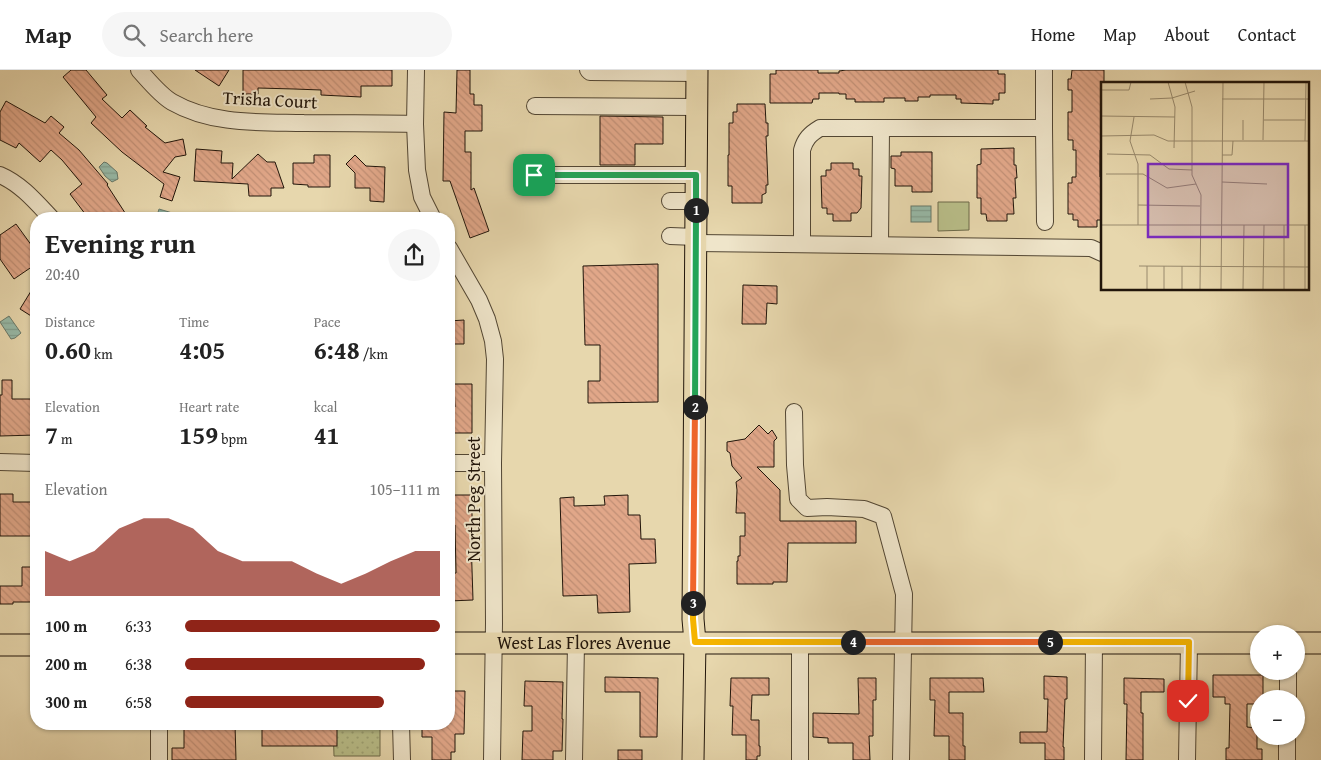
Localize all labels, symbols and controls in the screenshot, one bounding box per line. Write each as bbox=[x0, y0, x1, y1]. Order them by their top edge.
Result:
search box bbox=[102, 12, 452, 57]
text: Map bbox=[25, 17, 72, 52]
icon: search bbox=[120, 21, 148, 49]
text: Search here bbox=[160, 21, 253, 49]
text: Home bbox=[1031, 21, 1075, 48]
text: Map bbox=[1103, 21, 1136, 48]
text: About bbox=[1164, 21, 1210, 48]
text: Contact bbox=[1238, 21, 1296, 48]
inset map bbox=[1101, 82, 1308, 290]
street label: Trisha Court bbox=[222, 84, 319, 115]
pin bbox=[513, 154, 555, 196]
icon: arrive bbox=[520, 161, 548, 189]
pin: 1 bbox=[684, 198, 708, 222]
text: 1 bbox=[693, 200, 700, 220]
text: Evening run bbox=[45, 222, 196, 263]
button: share bbox=[388, 229, 440, 281]
text: 20:40 bbox=[45, 262, 80, 286]
text: Distance bbox=[45, 312, 95, 332]
text: Time bbox=[179, 312, 209, 332]
text: Pace bbox=[314, 312, 341, 332]
text: 0.60 bbox=[45, 332, 91, 368]
text: 4:05 bbox=[179, 332, 225, 368]
text: 6:48 bbox=[314, 332, 360, 368]
text: km bbox=[91, 344, 113, 364]
text: /km bbox=[360, 344, 388, 364]
pin: 2 bbox=[682, 394, 708, 420]
text: Elevation bbox=[45, 397, 100, 417]
text: Heart rate bbox=[179, 397, 239, 417]
text: kcal bbox=[314, 397, 338, 417]
text: 2 bbox=[692, 397, 699, 417]
text: 7 bbox=[45, 417, 58, 453]
text: 159 bbox=[179, 417, 218, 453]
text: 41 bbox=[314, 417, 340, 453]
text: m bbox=[58, 429, 72, 449]
text: bpm bbox=[218, 429, 248, 449]
street label: North Peg Street bbox=[460, 436, 487, 562]
text: Elevation bbox=[45, 477, 108, 501]
text: 105–111 m bbox=[370, 477, 440, 501]
pin: 3 bbox=[680, 590, 706, 616]
text: 3 bbox=[690, 593, 697, 613]
text: 100 m bbox=[45, 614, 87, 638]
text: 6:33 bbox=[125, 614, 152, 638]
map controls bbox=[1250, 625, 1305, 745]
button: + bbox=[1250, 625, 1305, 680]
street label: West Las Flores Avenue bbox=[497, 629, 671, 656]
pin: 4 bbox=[840, 630, 866, 654]
pin: 5 bbox=[1038, 630, 1062, 654]
text: 4 bbox=[850, 632, 857, 652]
text: 5 bbox=[1047, 632, 1054, 652]
text: 200 m bbox=[45, 652, 87, 676]
text: 6:38 bbox=[125, 652, 152, 676]
pin bbox=[1167, 680, 1209, 722]
icon: check bbox=[1174, 687, 1202, 715]
text: 300 m bbox=[45, 690, 87, 714]
text: 6:58 bbox=[125, 690, 152, 714]
button: − bbox=[1250, 690, 1305, 745]

